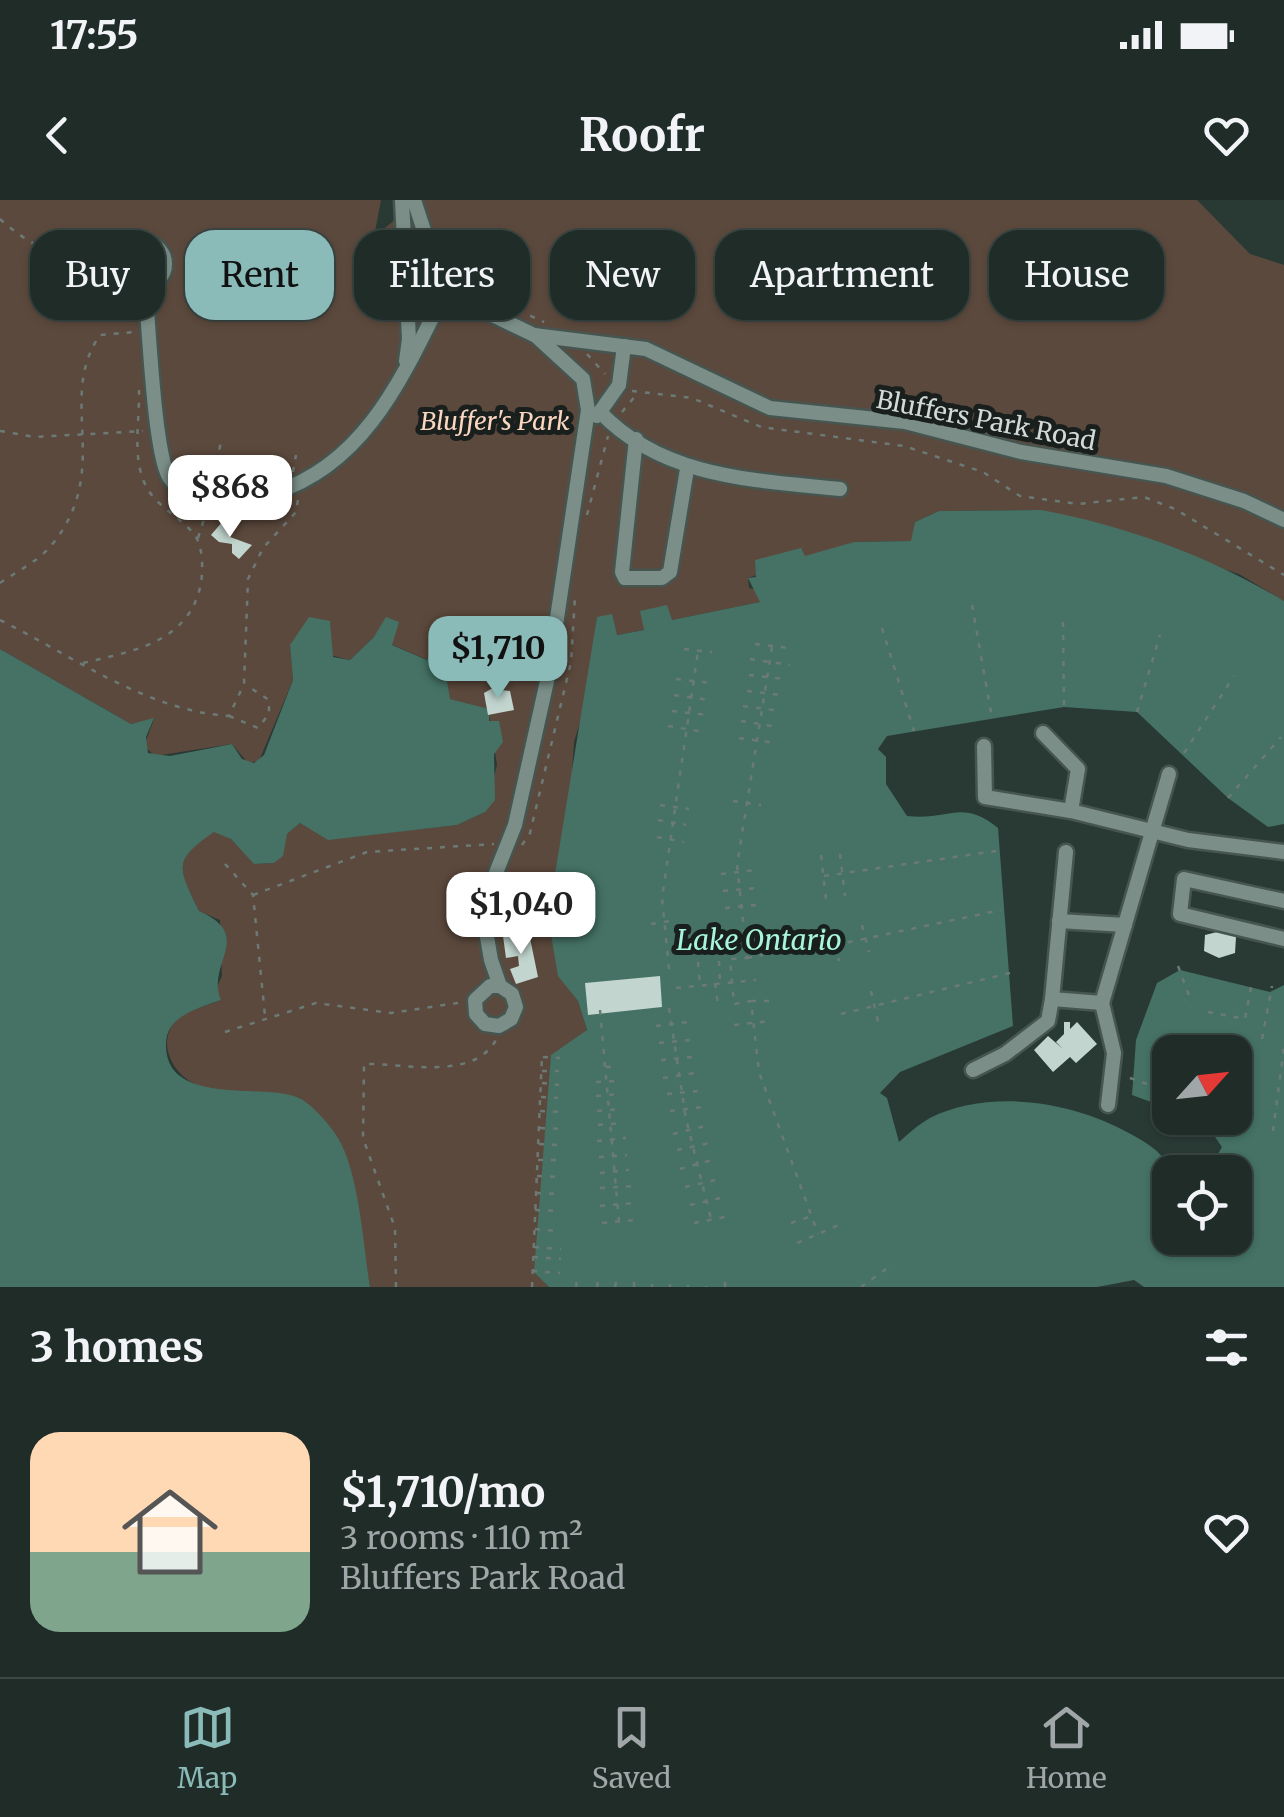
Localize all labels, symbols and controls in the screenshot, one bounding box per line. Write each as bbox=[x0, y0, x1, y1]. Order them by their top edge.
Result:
text: 17:55 bbox=[50, 12, 139, 59]
text: Roofr bbox=[579, 107, 705, 163]
icon: back bbox=[30, 108, 85, 163]
icon: heart bbox=[1199, 108, 1254, 163]
chip: Buy bbox=[30, 230, 165, 320]
chip: Rent bbox=[185, 230, 334, 320]
chip: Filters bbox=[354, 230, 530, 320]
chip: New bbox=[550, 230, 695, 320]
chip: Apartment bbox=[715, 230, 969, 320]
chip: House bbox=[989, 230, 1164, 320]
street label: Bluffers Park Road bbox=[874, 383, 1098, 457]
park label: Bluffer's Park bbox=[420, 405, 570, 437]
pin: $868 bbox=[171, 455, 289, 540]
text: $868 bbox=[190, 467, 270, 507]
pin: $1,710 bbox=[417, 616, 579, 701]
text: $1,710 bbox=[450, 628, 546, 668]
pin: $1,040 bbox=[440, 872, 602, 957]
text: $1,040 bbox=[468, 884, 574, 924]
water label: Lake Ontario bbox=[676, 922, 842, 958]
north arrow bbox=[1152, 1035, 1252, 1135]
map controls bbox=[1152, 1035, 1252, 1255]
button: locate bbox=[1152, 1155, 1252, 1255]
icon: filters bbox=[1199, 1320, 1254, 1375]
text: 3 homes bbox=[30, 1321, 204, 1373]
text: $1,710/mo bbox=[340, 1466, 545, 1518]
icon: home bbox=[110, 1472, 230, 1592]
icon: heart bbox=[1199, 1505, 1254, 1560]
text: 3 rooms · 110 m² bbox=[340, 1518, 583, 1558]
text: Bluffers Park Road bbox=[340, 1558, 625, 1598]
tab: Map bbox=[177, 1700, 237, 1796]
tab: Saved bbox=[592, 1700, 671, 1796]
tab: Home bbox=[1026, 1700, 1107, 1796]

